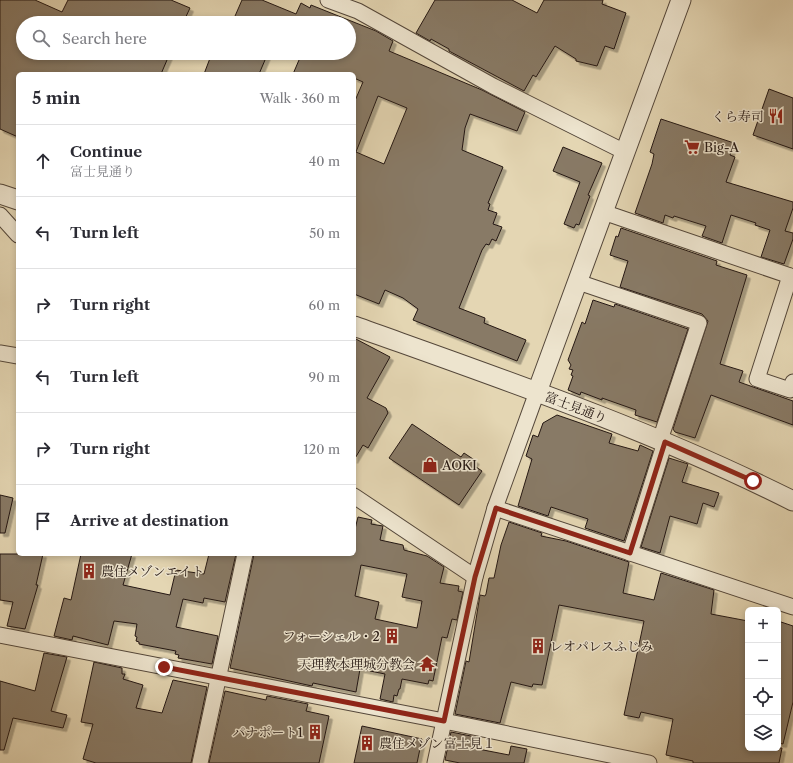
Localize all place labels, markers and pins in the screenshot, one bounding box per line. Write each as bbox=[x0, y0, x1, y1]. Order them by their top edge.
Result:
restaurant icon: くら寿司 bbox=[767, 107, 785, 125]
place label: くら寿司 bbox=[712, 108, 764, 124]
supermarket icon: Big-A bbox=[683, 138, 701, 156]
place label: Big-A bbox=[704, 139, 740, 155]
shop icon: AOKI bbox=[421, 456, 439, 474]
place label: AOKI bbox=[441, 457, 477, 473]
building icon: 農住メゾンエイト bbox=[80, 562, 98, 580]
place label: 農住メゾンエイト bbox=[101, 563, 205, 579]
building icon: フォーシェル・2 bbox=[383, 627, 401, 645]
place label: フォーシェル・2 bbox=[283, 628, 380, 644]
building icon: レオパレスふじみ bbox=[529, 637, 547, 655]
place label: レオパレスふじみ bbox=[550, 638, 653, 654]
temple icon: 天理教本理城分教会 bbox=[418, 655, 436, 673]
place label: 天理教本理城分教会 bbox=[298, 656, 415, 672]
building icon: パナポート1 bbox=[306, 723, 324, 741]
place label: パナポート1 bbox=[233, 724, 304, 740]
building icon: 農住メゾン富士見１ bbox=[358, 734, 376, 752]
place label: 農住メゾン富士見１ bbox=[379, 735, 496, 751]

